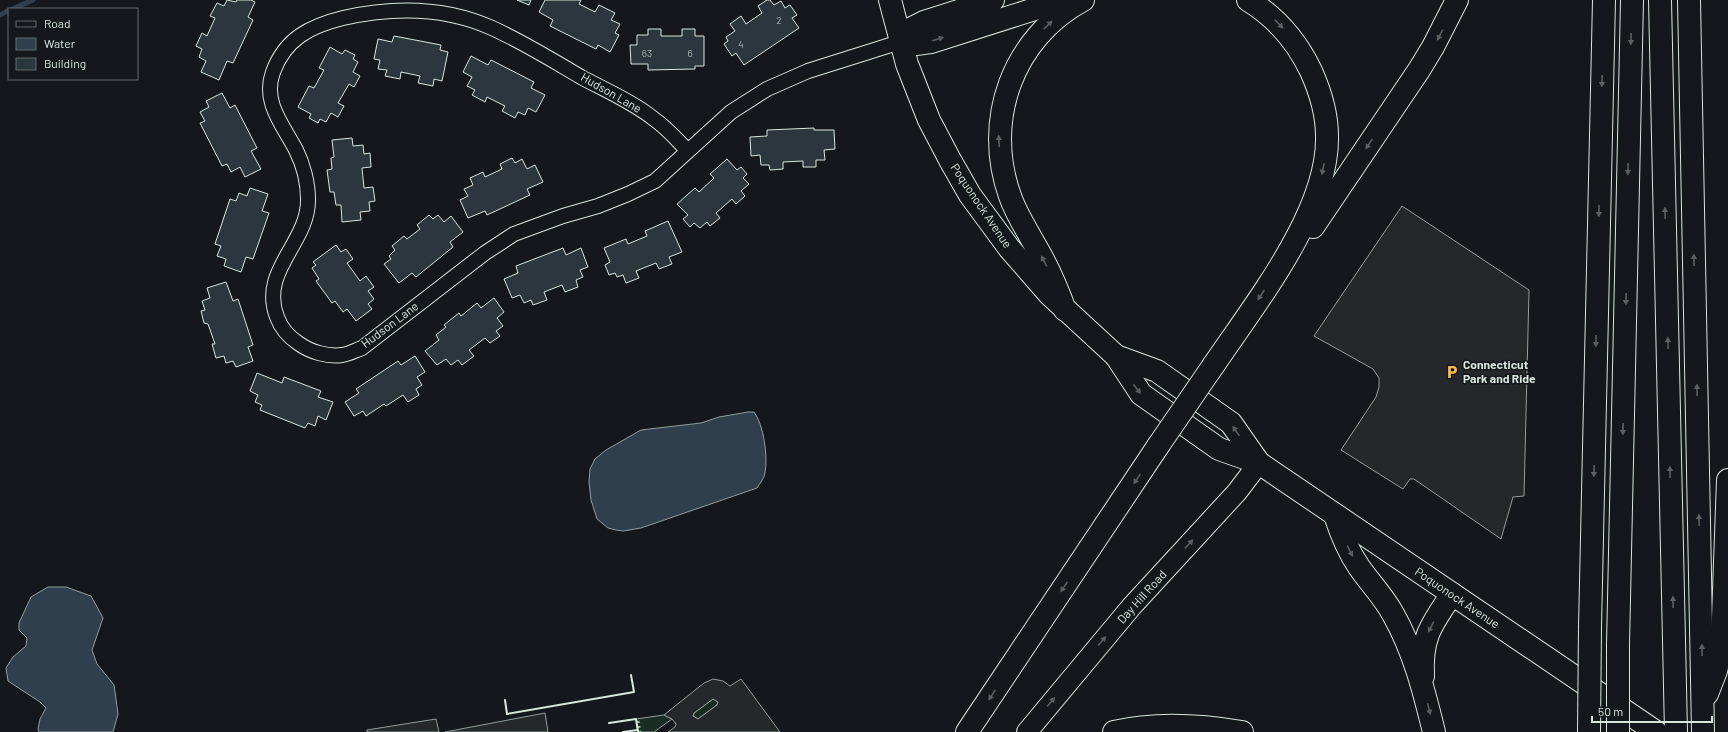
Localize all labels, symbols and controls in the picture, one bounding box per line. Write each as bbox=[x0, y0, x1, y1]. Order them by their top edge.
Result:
legend bbox=[8, 8, 138, 80]
house number: 2 bbox=[776, 14, 782, 26]
text: Road bbox=[44, 16, 71, 30]
one-way arrow bbox=[1274, 19, 1283, 29]
one-way arrow bbox=[1044, 21, 1053, 30]
one-way arrow bbox=[1436, 29, 1443, 41]
one-way arrow bbox=[1628, 33, 1634, 46]
text: Water bbox=[44, 36, 76, 50]
one-way arrow bbox=[933, 36, 945, 42]
house number: 4 bbox=[738, 38, 744, 50]
house number: 63 bbox=[642, 47, 652, 59]
house number: 6 bbox=[687, 47, 693, 59]
text: Building bbox=[44, 56, 86, 70]
street label: Hudson Lane bbox=[579, 69, 644, 115]
one-way arrow bbox=[1599, 75, 1605, 88]
one-way arrow bbox=[996, 135, 1003, 147]
one-way arrow bbox=[1365, 139, 1373, 149]
street label: Poquonock Avenue bbox=[948, 161, 1015, 250]
one-way arrow bbox=[1319, 162, 1325, 175]
one-way arrow bbox=[1625, 163, 1631, 176]
one-way arrow bbox=[1596, 205, 1602, 218]
one-way arrow bbox=[1662, 206, 1668, 219]
one-way arrow bbox=[1691, 253, 1697, 266]
one-way arrow bbox=[1041, 256, 1047, 267]
one-way arrow bbox=[1257, 290, 1265, 300]
one-way arrow bbox=[1622, 293, 1629, 305]
street label: Hudson Lane bbox=[358, 298, 421, 350]
one-way arrow bbox=[1593, 335, 1600, 347]
one-way arrow bbox=[1664, 337, 1671, 349]
place label: Connecticut Park and Ride bbox=[1463, 357, 1536, 385]
parking icon: Connecticut Park and Ride bbox=[1444, 364, 1460, 380]
one-way arrow bbox=[1133, 383, 1142, 394]
one-way arrow bbox=[1693, 384, 1700, 396]
one-way arrow bbox=[1620, 423, 1626, 436]
one-way arrow bbox=[1232, 426, 1240, 436]
one-way arrow bbox=[1591, 465, 1597, 478]
one-way arrow bbox=[1667, 465, 1673, 478]
one-way arrow bbox=[1133, 473, 1141, 484]
one-way arrow bbox=[1696, 513, 1702, 526]
one-way arrow bbox=[1184, 540, 1193, 549]
one-way arrow bbox=[1346, 545, 1353, 557]
street label: Poquonock Avenue bbox=[1413, 564, 1502, 631]
street label: Day Hill Road bbox=[1114, 567, 1169, 626]
one-way arrow bbox=[1061, 581, 1068, 593]
one-way arrow bbox=[1670, 595, 1676, 608]
one-way arrow bbox=[1427, 621, 1434, 632]
one-way arrow bbox=[1098, 636, 1107, 647]
one-way arrow bbox=[1699, 643, 1705, 656]
one-way arrow bbox=[988, 689, 996, 700]
one-way arrow bbox=[1047, 696, 1056, 707]
scale bar bbox=[1592, 698, 1712, 724]
one-way arrow bbox=[1426, 702, 1432, 715]
text: 50 m bbox=[1598, 704, 1623, 718]

